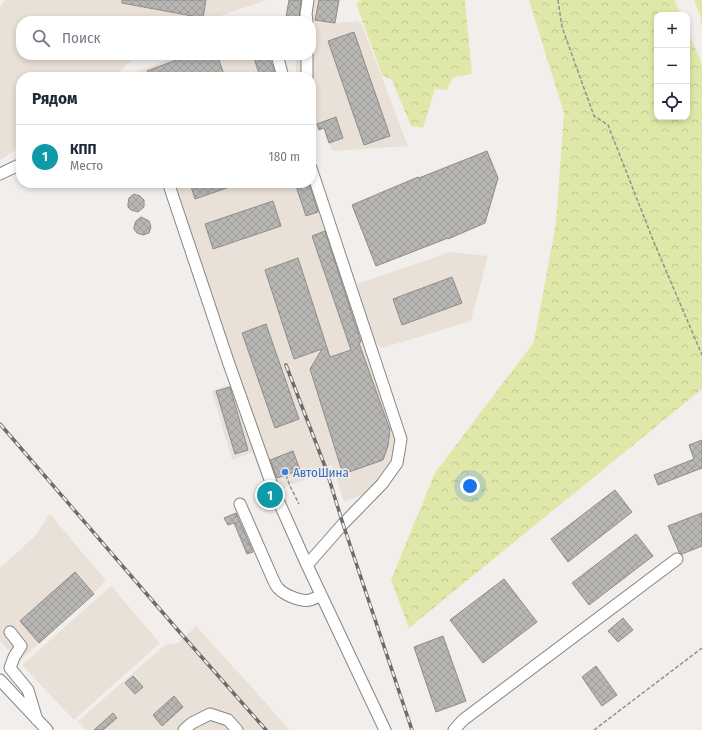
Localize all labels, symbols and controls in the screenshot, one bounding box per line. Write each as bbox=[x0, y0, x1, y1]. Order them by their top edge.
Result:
map controls bbox=[654, 12, 690, 120]
button: + bbox=[654, 12, 690, 48]
search box bbox=[16, 16, 316, 60]
icon: search bbox=[30, 27, 52, 49]
text: Поиск bbox=[62, 29, 100, 47]
button: − bbox=[654, 48, 690, 84]
button: locate bbox=[654, 84, 690, 120]
text: Рядом bbox=[32, 88, 77, 109]
text: КПП bbox=[70, 140, 97, 158]
text: 1 bbox=[42, 149, 48, 164]
text: 180 m bbox=[269, 149, 300, 164]
text: Место bbox=[70, 158, 103, 173]
place label: АвтоШина bbox=[293, 465, 349, 480]
marker: АвтоШина bbox=[280, 467, 290, 477]
your location bbox=[460, 476, 480, 496]
pin: 1 bbox=[257, 480, 283, 510]

